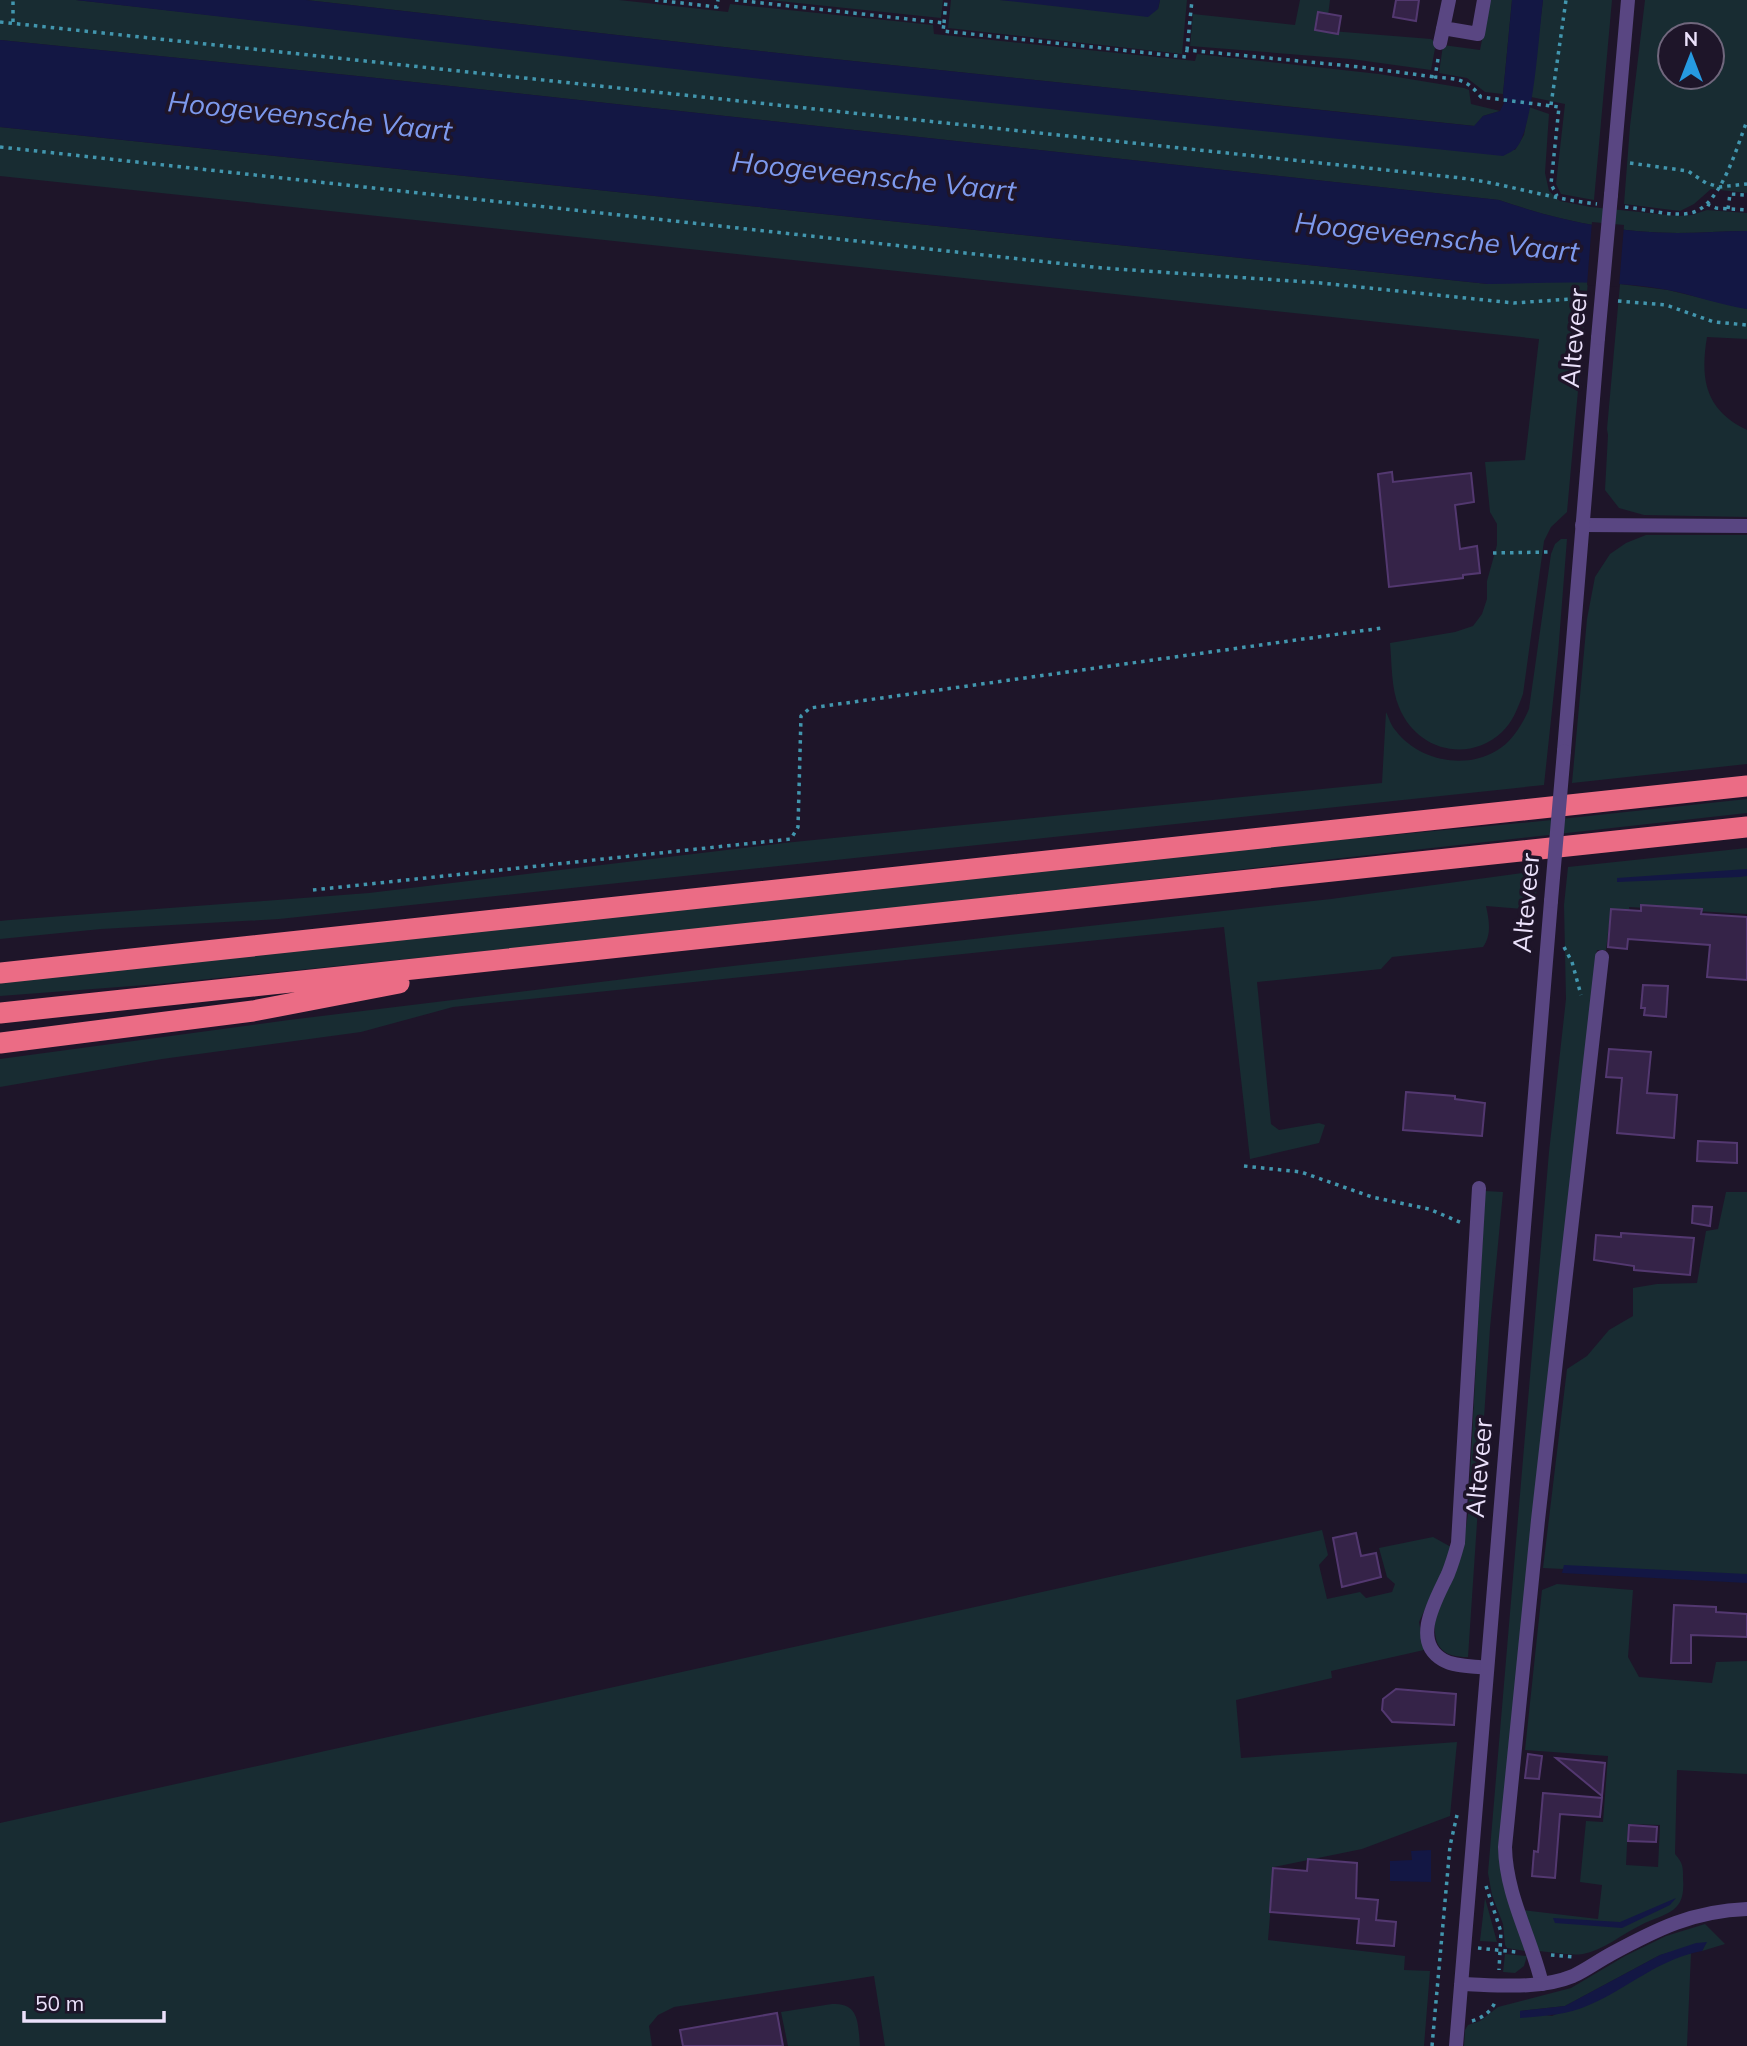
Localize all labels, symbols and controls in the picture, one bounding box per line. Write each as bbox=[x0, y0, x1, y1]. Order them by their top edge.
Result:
north arrow bbox=[1656, 21, 1726, 91]
text: N bbox=[1684, 27, 1698, 51]
water label: Hoogeveensche Vaart bbox=[166, 83, 455, 148]
water label: Hoogeveensche Vaart bbox=[730, 143, 1019, 208]
water label: Hoogeveensche Vaart bbox=[1293, 204, 1582, 269]
street label: Alteveer bbox=[1553, 286, 1594, 389]
street label: Alteveer bbox=[1505, 851, 1546, 954]
street label: Alteveer bbox=[1458, 1416, 1499, 1519]
scale bar bbox=[24, 1980, 164, 2024]
text: 50 m bbox=[35, 1990, 84, 2016]

